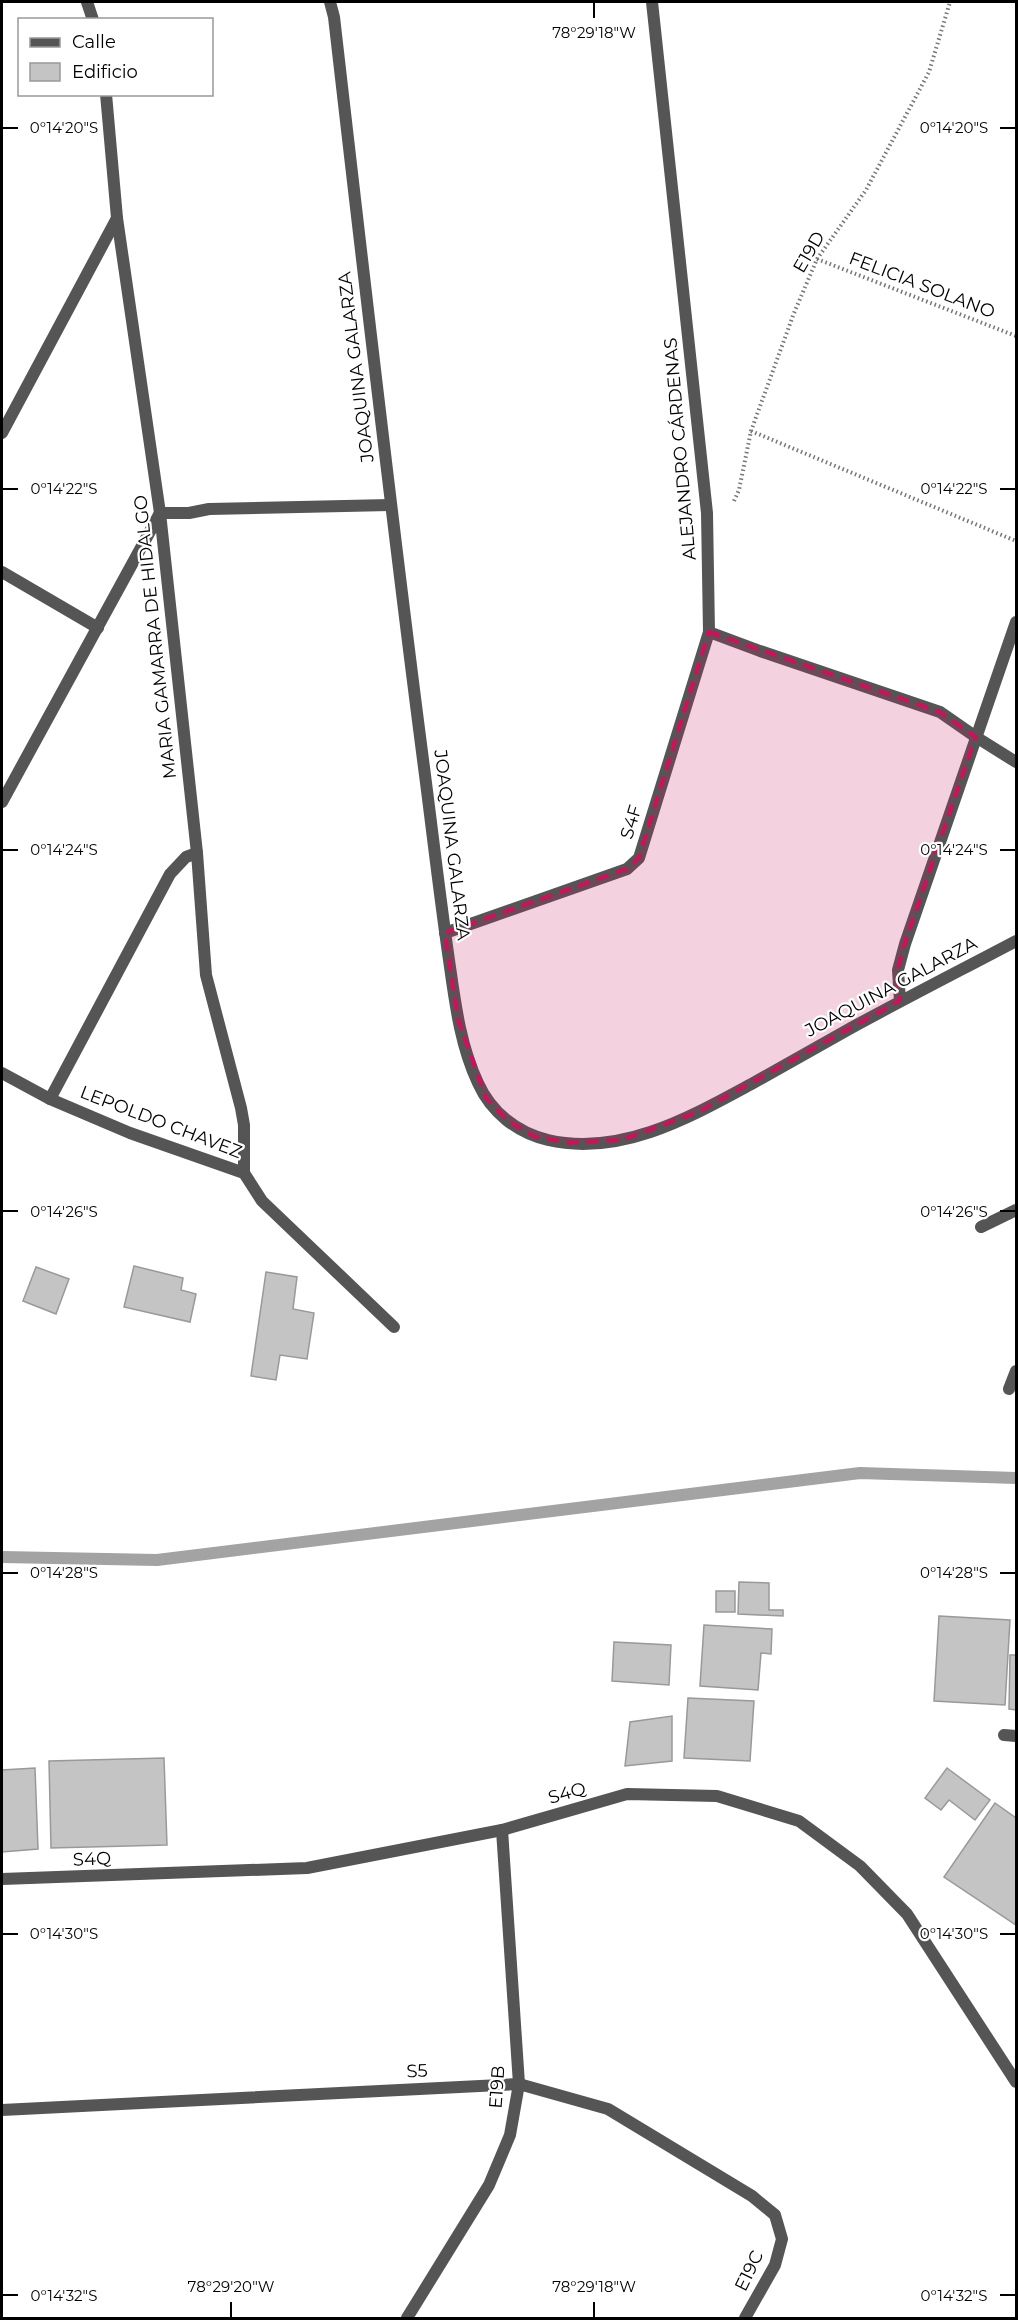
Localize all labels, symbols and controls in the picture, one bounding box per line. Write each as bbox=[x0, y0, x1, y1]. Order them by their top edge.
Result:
legend bbox=[18, 18, 213, 96]
text: 78°29'18"W bbox=[552, 23, 636, 42]
text: Calle bbox=[72, 31, 116, 53]
text: Edificio bbox=[72, 61, 138, 83]
text: 0°14'20"S bbox=[30, 118, 98, 137]
text: 0°14'20"S bbox=[920, 118, 988, 137]
street label: E19D bbox=[788, 227, 830, 277]
street label: FELICIA SOLANO bbox=[846, 247, 998, 323]
street label: JOAQUINA GALARZA bbox=[333, 270, 379, 464]
street label: ALEJANDRO CÁRDENAS bbox=[659, 337, 701, 561]
text: 0°14'22"S bbox=[30, 479, 98, 498]
text: 0°14'22"S bbox=[920, 479, 988, 498]
street label: MARIA GAMARRA DE HIDALGO bbox=[129, 494, 181, 780]
street label: JOAQUINA GALARZA bbox=[429, 748, 475, 942]
street label: S4F bbox=[615, 802, 647, 842]
text: 0°14'24"S bbox=[30, 840, 98, 859]
text: 0°14'24"S bbox=[920, 840, 988, 859]
street label: JOAQUINA GALARZA bbox=[800, 932, 981, 1042]
street label: LEPOLDO CHAVEZ bbox=[77, 1081, 245, 1163]
text: 0°14'26"S bbox=[30, 1202, 98, 1221]
text: 0°14'26"S bbox=[920, 1202, 988, 1221]
text: 0°14'28"S bbox=[30, 1563, 98, 1582]
text: 0°14'28"S bbox=[920, 1563, 988, 1582]
street label: S4Q bbox=[545, 1777, 589, 1809]
street label: S4Q bbox=[72, 1847, 112, 1871]
text: 0°14'30"S bbox=[30, 1924, 98, 1943]
text: 0°14'30"S bbox=[920, 1924, 988, 1943]
street label: S5 bbox=[406, 2059, 428, 2083]
street label: E19B bbox=[485, 2065, 509, 2109]
street label: E19C bbox=[730, 2247, 768, 2295]
text: 78°29'20"W bbox=[188, 2277, 275, 2296]
text: 78°29'18"W bbox=[552, 2277, 636, 2296]
text: 0°14'32"S bbox=[31, 2286, 97, 2305]
text: 0°14'32"S bbox=[921, 2286, 987, 2305]

